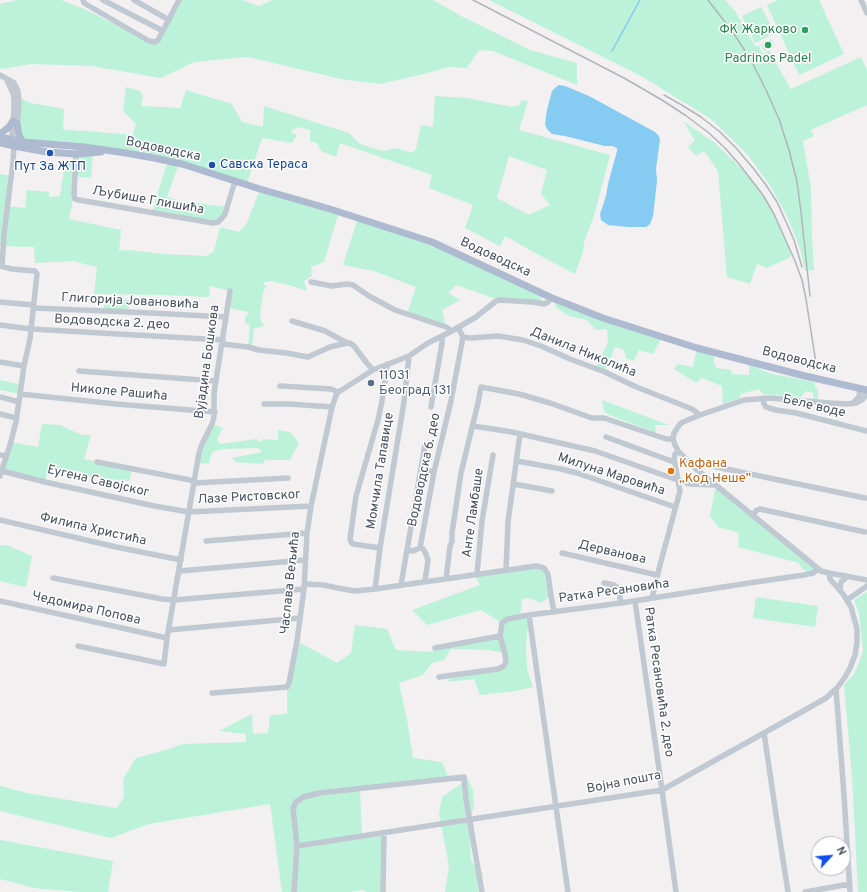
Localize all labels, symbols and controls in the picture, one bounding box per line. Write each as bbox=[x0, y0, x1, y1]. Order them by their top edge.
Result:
place label: ФК Жарково bbox=[719, 22, 797, 38]
marker: ФК Жарково bbox=[800, 25, 810, 35]
marker: Padrinos Padel bbox=[763, 40, 773, 50]
place label: Padrinos Padel bbox=[724, 51, 812, 67]
street label: Водоводска bbox=[124, 134, 202, 166]
marker: Пут За ЖТП bbox=[45, 148, 55, 158]
place label: Савска Тераса bbox=[220, 157, 308, 173]
place label: Пут За ЖТП bbox=[14, 159, 86, 175]
marker: Савска Тераса bbox=[207, 160, 217, 170]
street label: Љубише Глишића bbox=[91, 183, 205, 219]
street label: Водоводска bbox=[457, 235, 533, 281]
street label: Глигорија Јовановића bbox=[61, 291, 199, 313]
street label: Вујадина Бошкова bbox=[192, 304, 224, 420]
street label: Водоводска 2. део bbox=[54, 312, 170, 334]
street label: Данила Николића bbox=[528, 325, 638, 381]
street label: Водоводска bbox=[760, 344, 838, 378]
place label: 11031 Београд 131 bbox=[379, 368, 451, 399]
marker: 11031 Београд 131 bbox=[366, 378, 376, 388]
street label: Николе Рашића bbox=[70, 381, 168, 405]
street label: Беле воде bbox=[781, 392, 847, 422]
street label: Момчила Тапавице bbox=[364, 411, 398, 531]
street label: Водоводска 6. део bbox=[405, 412, 445, 528]
street label: Милуна Маровића bbox=[555, 450, 667, 500]
place label: Кафана „Код Неше” bbox=[679, 456, 751, 487]
street label: Еугена Савојског bbox=[46, 463, 150, 501]
marker: Кафана „Код Неше” bbox=[666, 466, 676, 476]
street label: Анте Ламбаше bbox=[460, 467, 488, 559]
street label: Лазе Ристовског bbox=[197, 488, 301, 508]
street label: Филипа Христића bbox=[38, 510, 148, 550]
street label: Часлава Вељића bbox=[278, 531, 304, 635]
street label: Дерванова bbox=[577, 538, 647, 568]
street label: Ратка Ресановића bbox=[558, 577, 670, 607]
street label: Чедомира Попова bbox=[30, 589, 142, 629]
street label: Ратка Ресановића 2. део bbox=[640, 606, 676, 758]
street label: Војна пошта bbox=[586, 768, 662, 798]
north arrow bbox=[811, 836, 851, 876]
text: N bbox=[833, 845, 849, 858]

